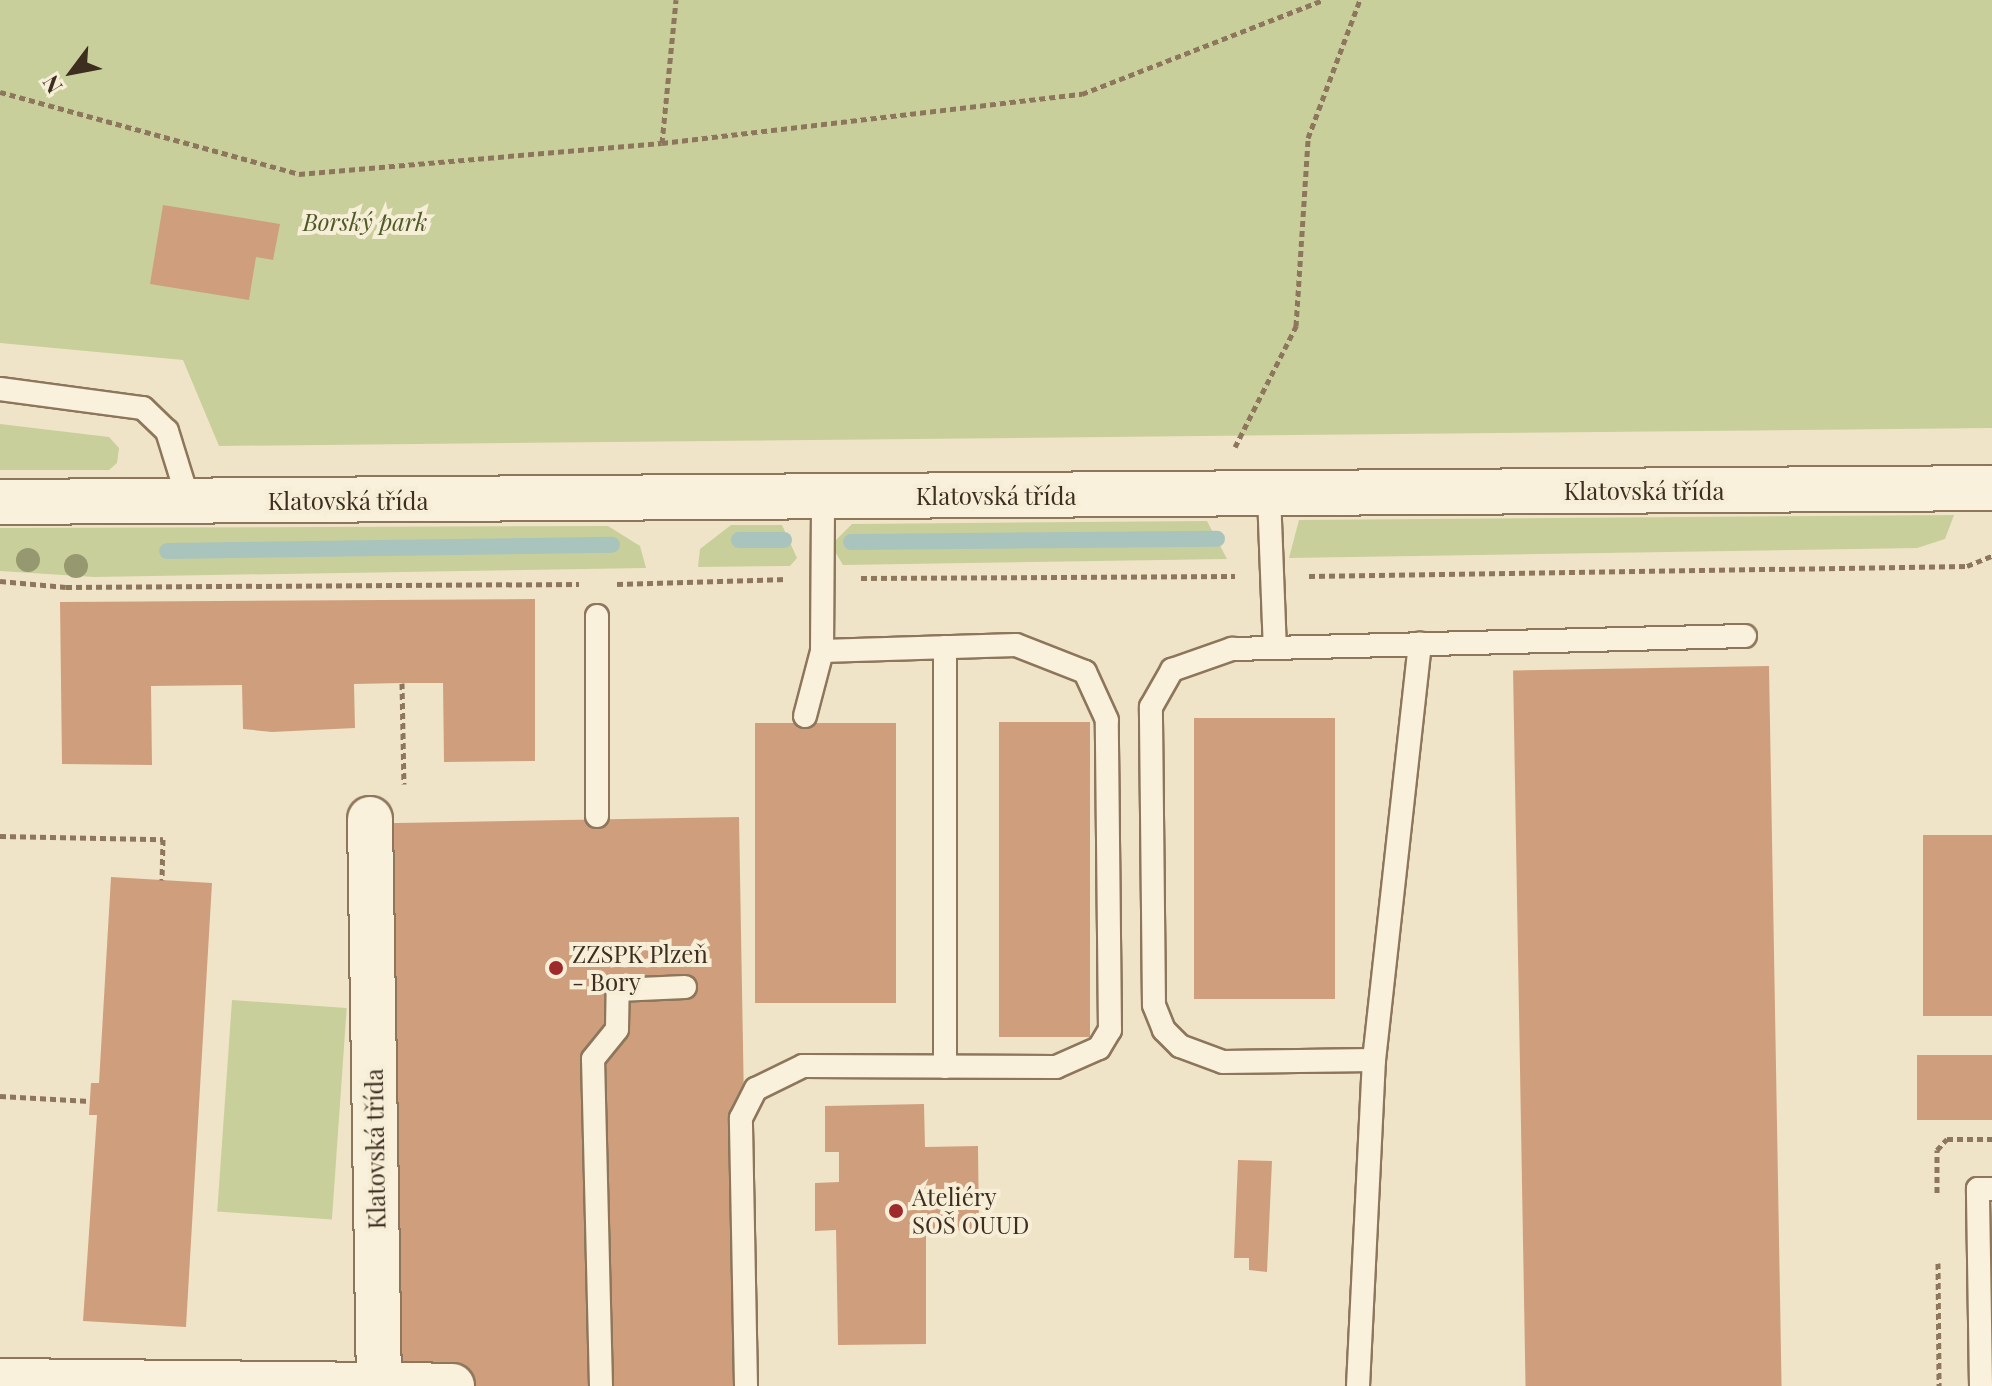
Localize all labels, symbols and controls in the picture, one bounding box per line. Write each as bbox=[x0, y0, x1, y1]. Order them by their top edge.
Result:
north arrow bbox=[32, 32, 112, 112]
text: N bbox=[35, 70, 69, 99]
park label: Borský park bbox=[303, 208, 427, 236]
street label: Klatovská třída bbox=[1563, 477, 1725, 505]
street label: Klatovská třída bbox=[915, 482, 1077, 510]
street label: Klatovská třída bbox=[267, 487, 429, 515]
place label: ZZSPK Plzeň - Bory bbox=[572, 940, 708, 996]
marker: ZZSPK Plzeň - Bory bbox=[547, 959, 565, 977]
street label: Klatovská třída bbox=[359, 1068, 391, 1230]
place label: Ateliéry SOŠ OUUD bbox=[912, 1183, 1029, 1239]
marker: Ateliéry SOŠ OUUD bbox=[887, 1202, 905, 1220]

